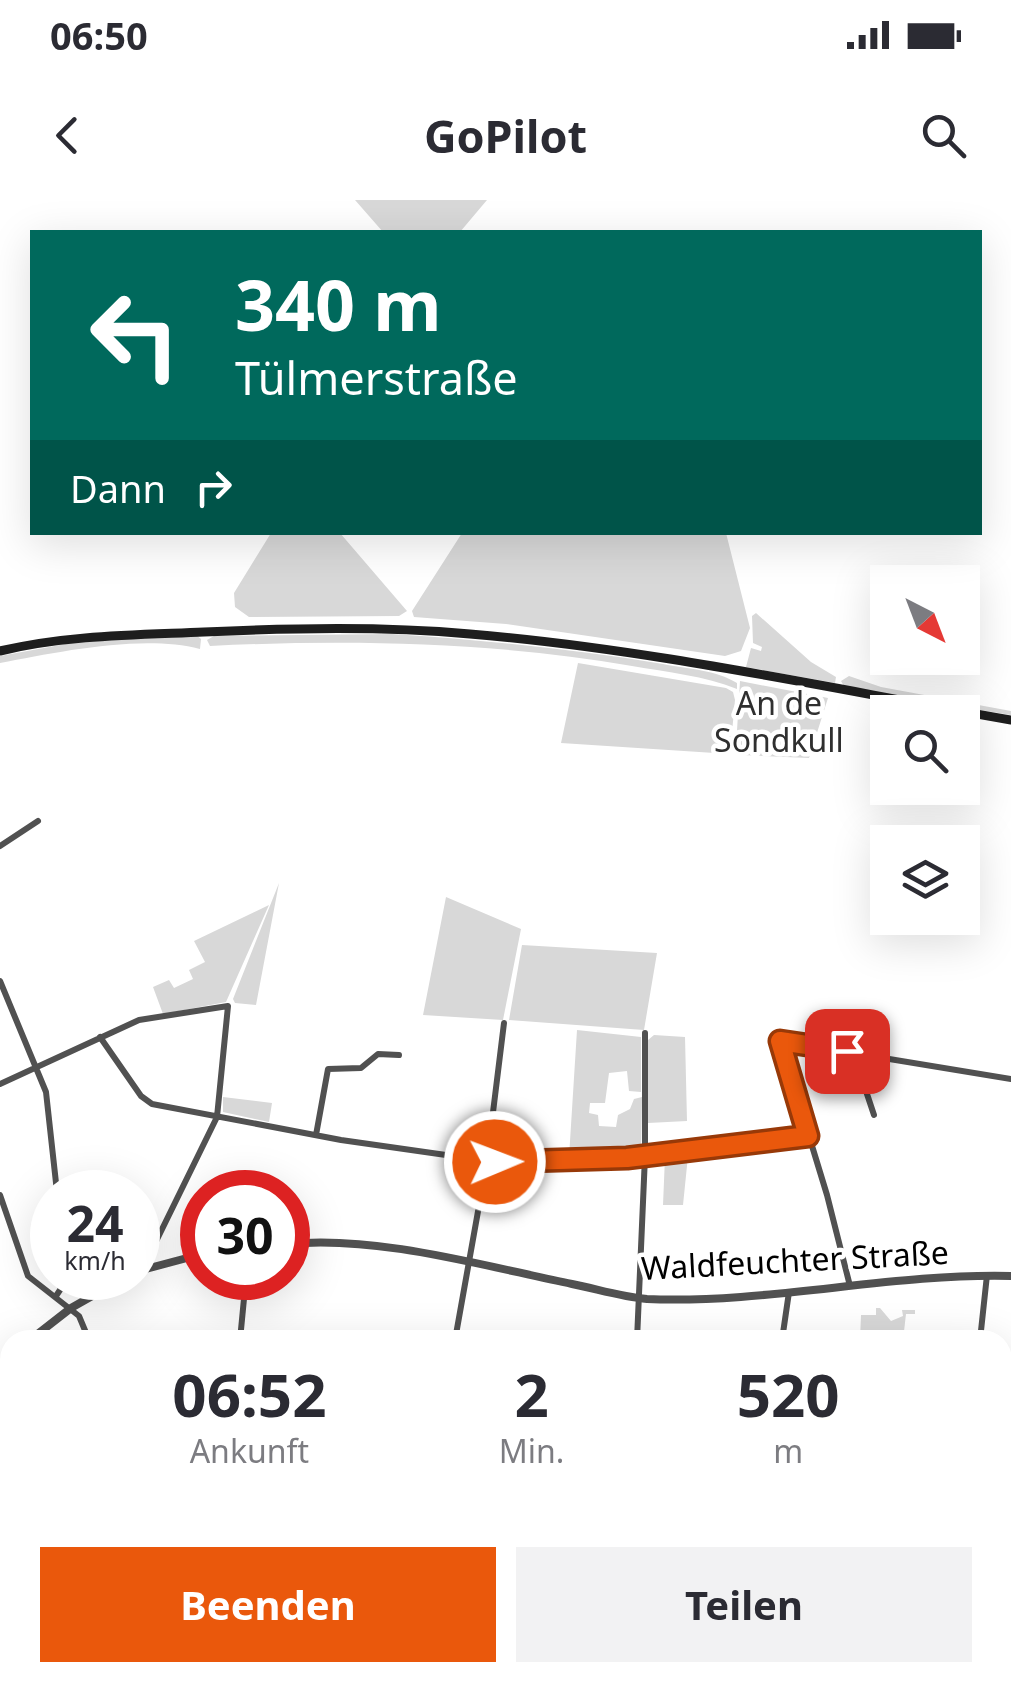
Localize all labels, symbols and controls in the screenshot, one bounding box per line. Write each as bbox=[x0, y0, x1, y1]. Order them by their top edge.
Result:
text: 06:50 bbox=[50, 9, 148, 61]
text: GoPilot bbox=[424, 105, 587, 166]
icon: back bbox=[40, 108, 95, 163]
icon: search bbox=[916, 108, 971, 163]
text: 340 m bbox=[235, 256, 442, 352]
icon: left bbox=[70, 270, 200, 400]
text: Tülmerstraße bbox=[235, 347, 518, 408]
icon: right bbox=[186, 460, 241, 515]
text: Dann bbox=[70, 462, 166, 514]
north arrow bbox=[870, 565, 980, 675]
map controls bbox=[870, 565, 980, 935]
park label: An de Sondkull bbox=[714, 681, 844, 761]
button: search bbox=[870, 695, 980, 805]
button: layers bbox=[870, 825, 980, 935]
pin bbox=[805, 1009, 890, 1094]
icon: arrive bbox=[820, 1024, 875, 1079]
position arrow bbox=[443, 1110, 547, 1214]
speed limit sign: 30 bbox=[180, 1170, 310, 1300]
text: 24 bbox=[66, 1189, 124, 1257]
street label: Waldfeuchter Straße bbox=[640, 1230, 950, 1289]
text: km/h bbox=[64, 1243, 126, 1277]
text: 06:52 bbox=[172, 1353, 326, 1435]
text: 2 bbox=[514, 1353, 549, 1435]
text: 520 bbox=[737, 1353, 840, 1435]
text: Ankunft bbox=[190, 1429, 309, 1472]
text: Min. bbox=[499, 1429, 564, 1472]
text: m bbox=[773, 1429, 803, 1472]
button: Beenden bbox=[40, 1547, 496, 1662]
button: Teilen bbox=[516, 1547, 972, 1662]

